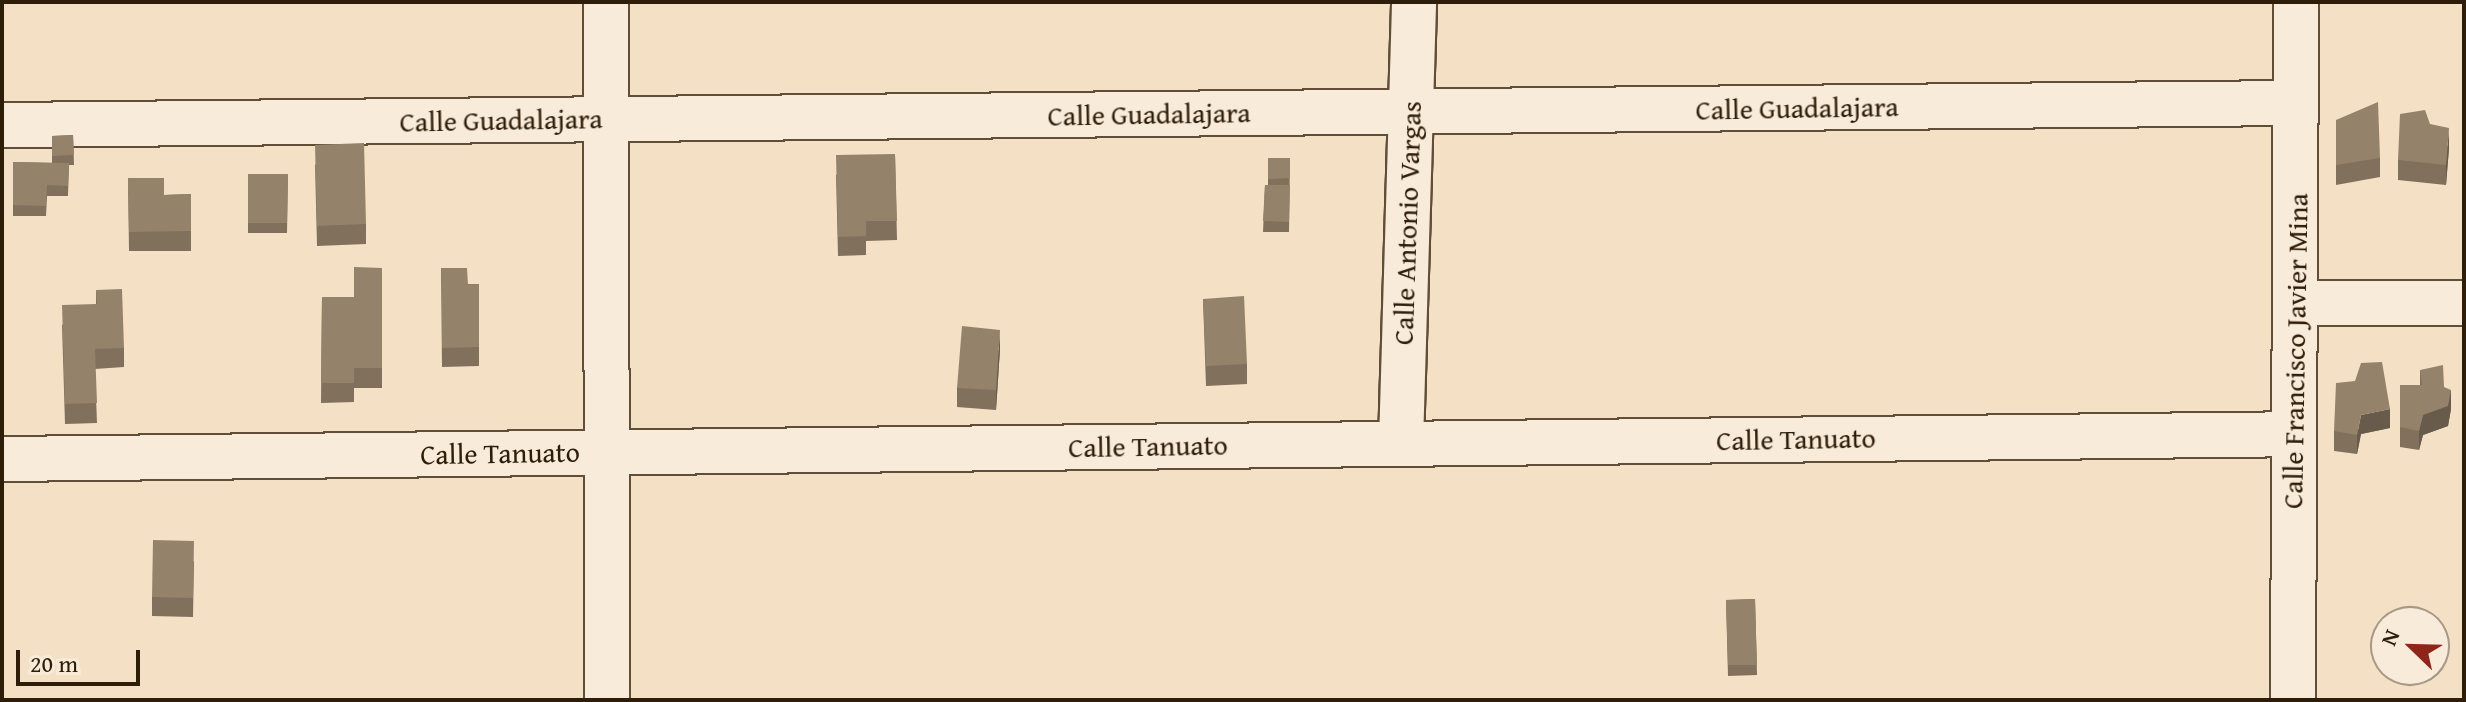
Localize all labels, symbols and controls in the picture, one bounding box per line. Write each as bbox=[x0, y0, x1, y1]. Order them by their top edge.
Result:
street label: Calle Guadalajara bbox=[1695, 89, 1899, 127]
street label: Calle Guadalajara bbox=[1047, 95, 1251, 133]
street label: Calle Antonio Vargas bbox=[1386, 100, 1428, 346]
street label: Calle Guadalajara bbox=[399, 101, 603, 139]
street label: Calle Francisco Javier Mina bbox=[2275, 193, 2315, 509]
street label: Calle Tanuato bbox=[1716, 421, 1876, 457]
street label: Calle Tanuato bbox=[1068, 428, 1228, 464]
street label: Calle Tanuato bbox=[420, 435, 580, 471]
north arrow bbox=[2370, 606, 2450, 686]
text: N bbox=[2372, 624, 2407, 650]
scale bar bbox=[20, 634, 144, 684]
text: 20 m bbox=[30, 646, 78, 681]

